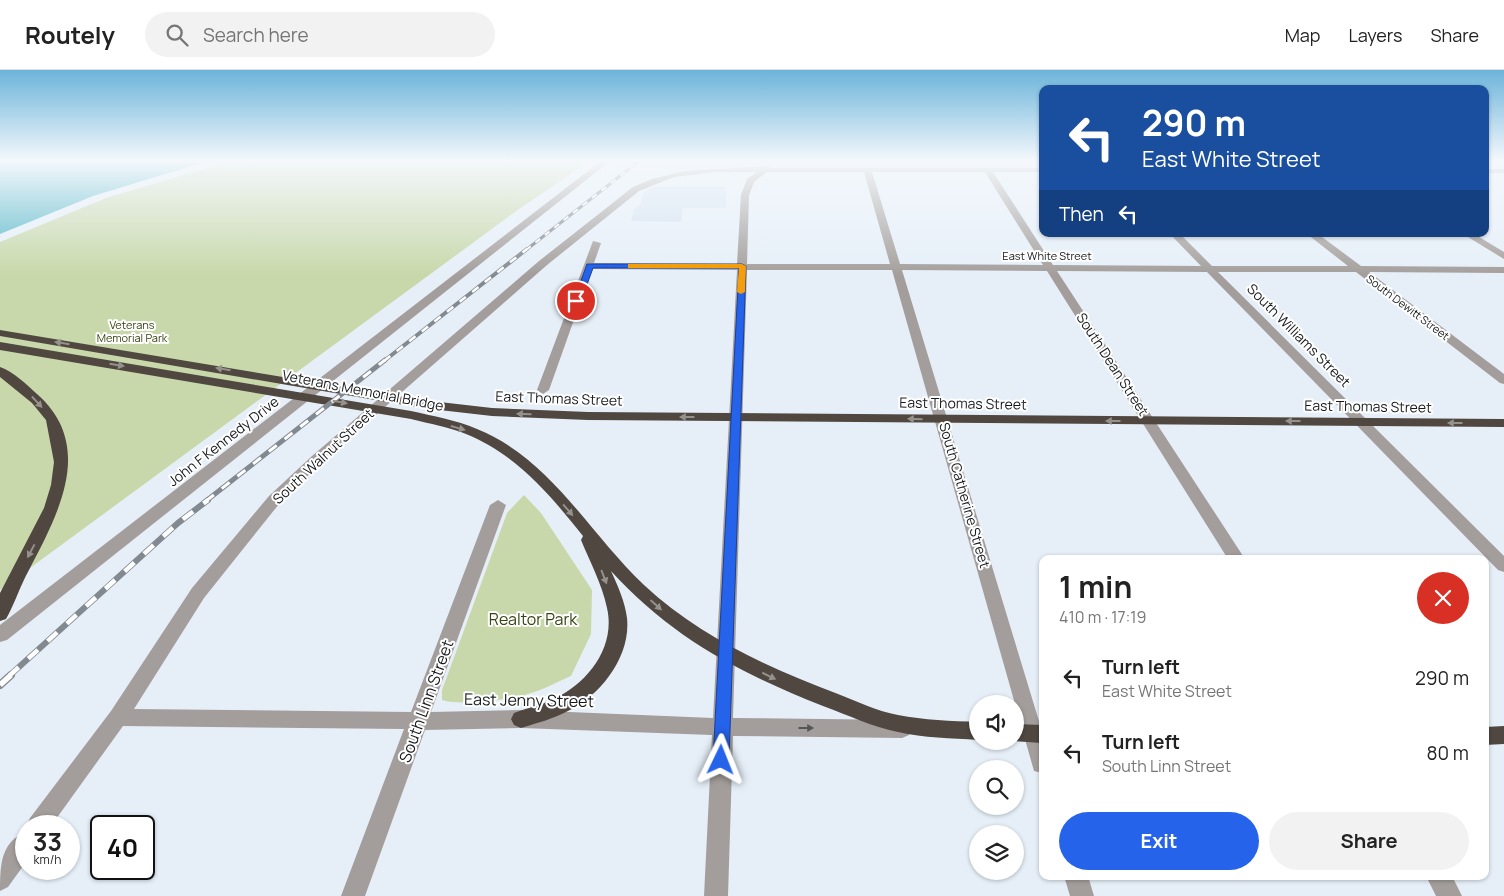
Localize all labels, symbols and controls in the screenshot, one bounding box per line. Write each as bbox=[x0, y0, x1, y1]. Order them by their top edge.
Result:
search box bbox=[145, 12, 495, 57]
text: Routely bbox=[25, 18, 115, 51]
icon: search bbox=[163, 21, 191, 49]
text: Search here bbox=[203, 22, 309, 48]
text: Map bbox=[1285, 23, 1320, 47]
text: Layers bbox=[1348, 23, 1402, 47]
text: Share bbox=[1430, 23, 1479, 47]
text: 290 m bbox=[1142, 99, 1246, 147]
icon: left bbox=[1059, 105, 1124, 170]
text: East White Street bbox=[1142, 144, 1321, 174]
icon: left bbox=[1114, 200, 1142, 228]
text: Then bbox=[1059, 201, 1104, 227]
street label: East White Street bbox=[1002, 248, 1092, 263]
street label: South Dewitt Street bbox=[1363, 271, 1453, 343]
street label: South Williams Street bbox=[1243, 279, 1355, 391]
pin bbox=[555, 280, 597, 322]
icon: arrive bbox=[562, 287, 590, 315]
street label: South Dean Street bbox=[1073, 309, 1154, 420]
park label: Veterans Memorial Park bbox=[97, 317, 168, 345]
one-way arrow bbox=[54, 339, 70, 347]
one-way arrow bbox=[110, 361, 126, 369]
one-way arrow bbox=[214, 365, 230, 373]
street label: Veterans Memorial Bridge bbox=[281, 365, 445, 415]
street label: East Thomas Street bbox=[495, 386, 623, 410]
street label: John F Kennedy Drive bbox=[164, 392, 282, 490]
street label: East Thomas Street bbox=[899, 392, 1027, 414]
street label: East Thomas Street bbox=[1304, 395, 1432, 417]
one-way arrow bbox=[31, 396, 43, 408]
one-way arrow bbox=[332, 399, 348, 407]
street label: South Walnut Street bbox=[268, 404, 378, 508]
one-way arrow bbox=[516, 409, 532, 417]
one-way arrow bbox=[678, 413, 694, 421]
one-way arrow bbox=[907, 415, 923, 423]
one-way arrow bbox=[1105, 417, 1121, 425]
one-way arrow bbox=[1285, 417, 1301, 425]
one-way arrow bbox=[1447, 419, 1463, 427]
street label: South Catherine Street bbox=[935, 420, 995, 570]
one-way arrow bbox=[450, 424, 465, 432]
one-way arrow bbox=[562, 503, 573, 516]
one-way arrow bbox=[27, 544, 35, 559]
text: 1 min bbox=[1059, 566, 1132, 607]
one-way arrow bbox=[601, 569, 608, 584]
button: close bbox=[1417, 572, 1469, 624]
one-way arrow bbox=[649, 599, 662, 610]
text: 410 m · 17:19 bbox=[1059, 606, 1146, 628]
park label: Realtor Park bbox=[489, 608, 578, 630]
street label: South Linn Street bbox=[394, 637, 458, 765]
text: Turn left bbox=[1102, 654, 1180, 680]
icon: left bbox=[1059, 664, 1087, 692]
text: 290 m bbox=[1415, 665, 1469, 691]
one-way arrow bbox=[762, 672, 776, 680]
text: East White Street bbox=[1102, 680, 1232, 702]
street label: East Jenny Street bbox=[464, 688, 594, 712]
map controls bbox=[969, 695, 1024, 880]
button: sound bbox=[969, 695, 1024, 750]
one-way arrow bbox=[798, 724, 814, 732]
text: Turn left bbox=[1102, 729, 1180, 755]
position arrow bbox=[694, 733, 746, 785]
icon: left bbox=[1059, 739, 1087, 767]
text: 80 m bbox=[1426, 740, 1469, 766]
text: South Linn Street bbox=[1102, 755, 1231, 777]
button: search bbox=[969, 760, 1024, 815]
button: Exit bbox=[1059, 812, 1259, 870]
button: Share bbox=[1269, 812, 1469, 870]
speed limit sign: 40 bbox=[90, 815, 155, 880]
text: 33 bbox=[33, 824, 62, 859]
button: layers bbox=[969, 825, 1024, 880]
text: km/h bbox=[34, 851, 61, 868]

